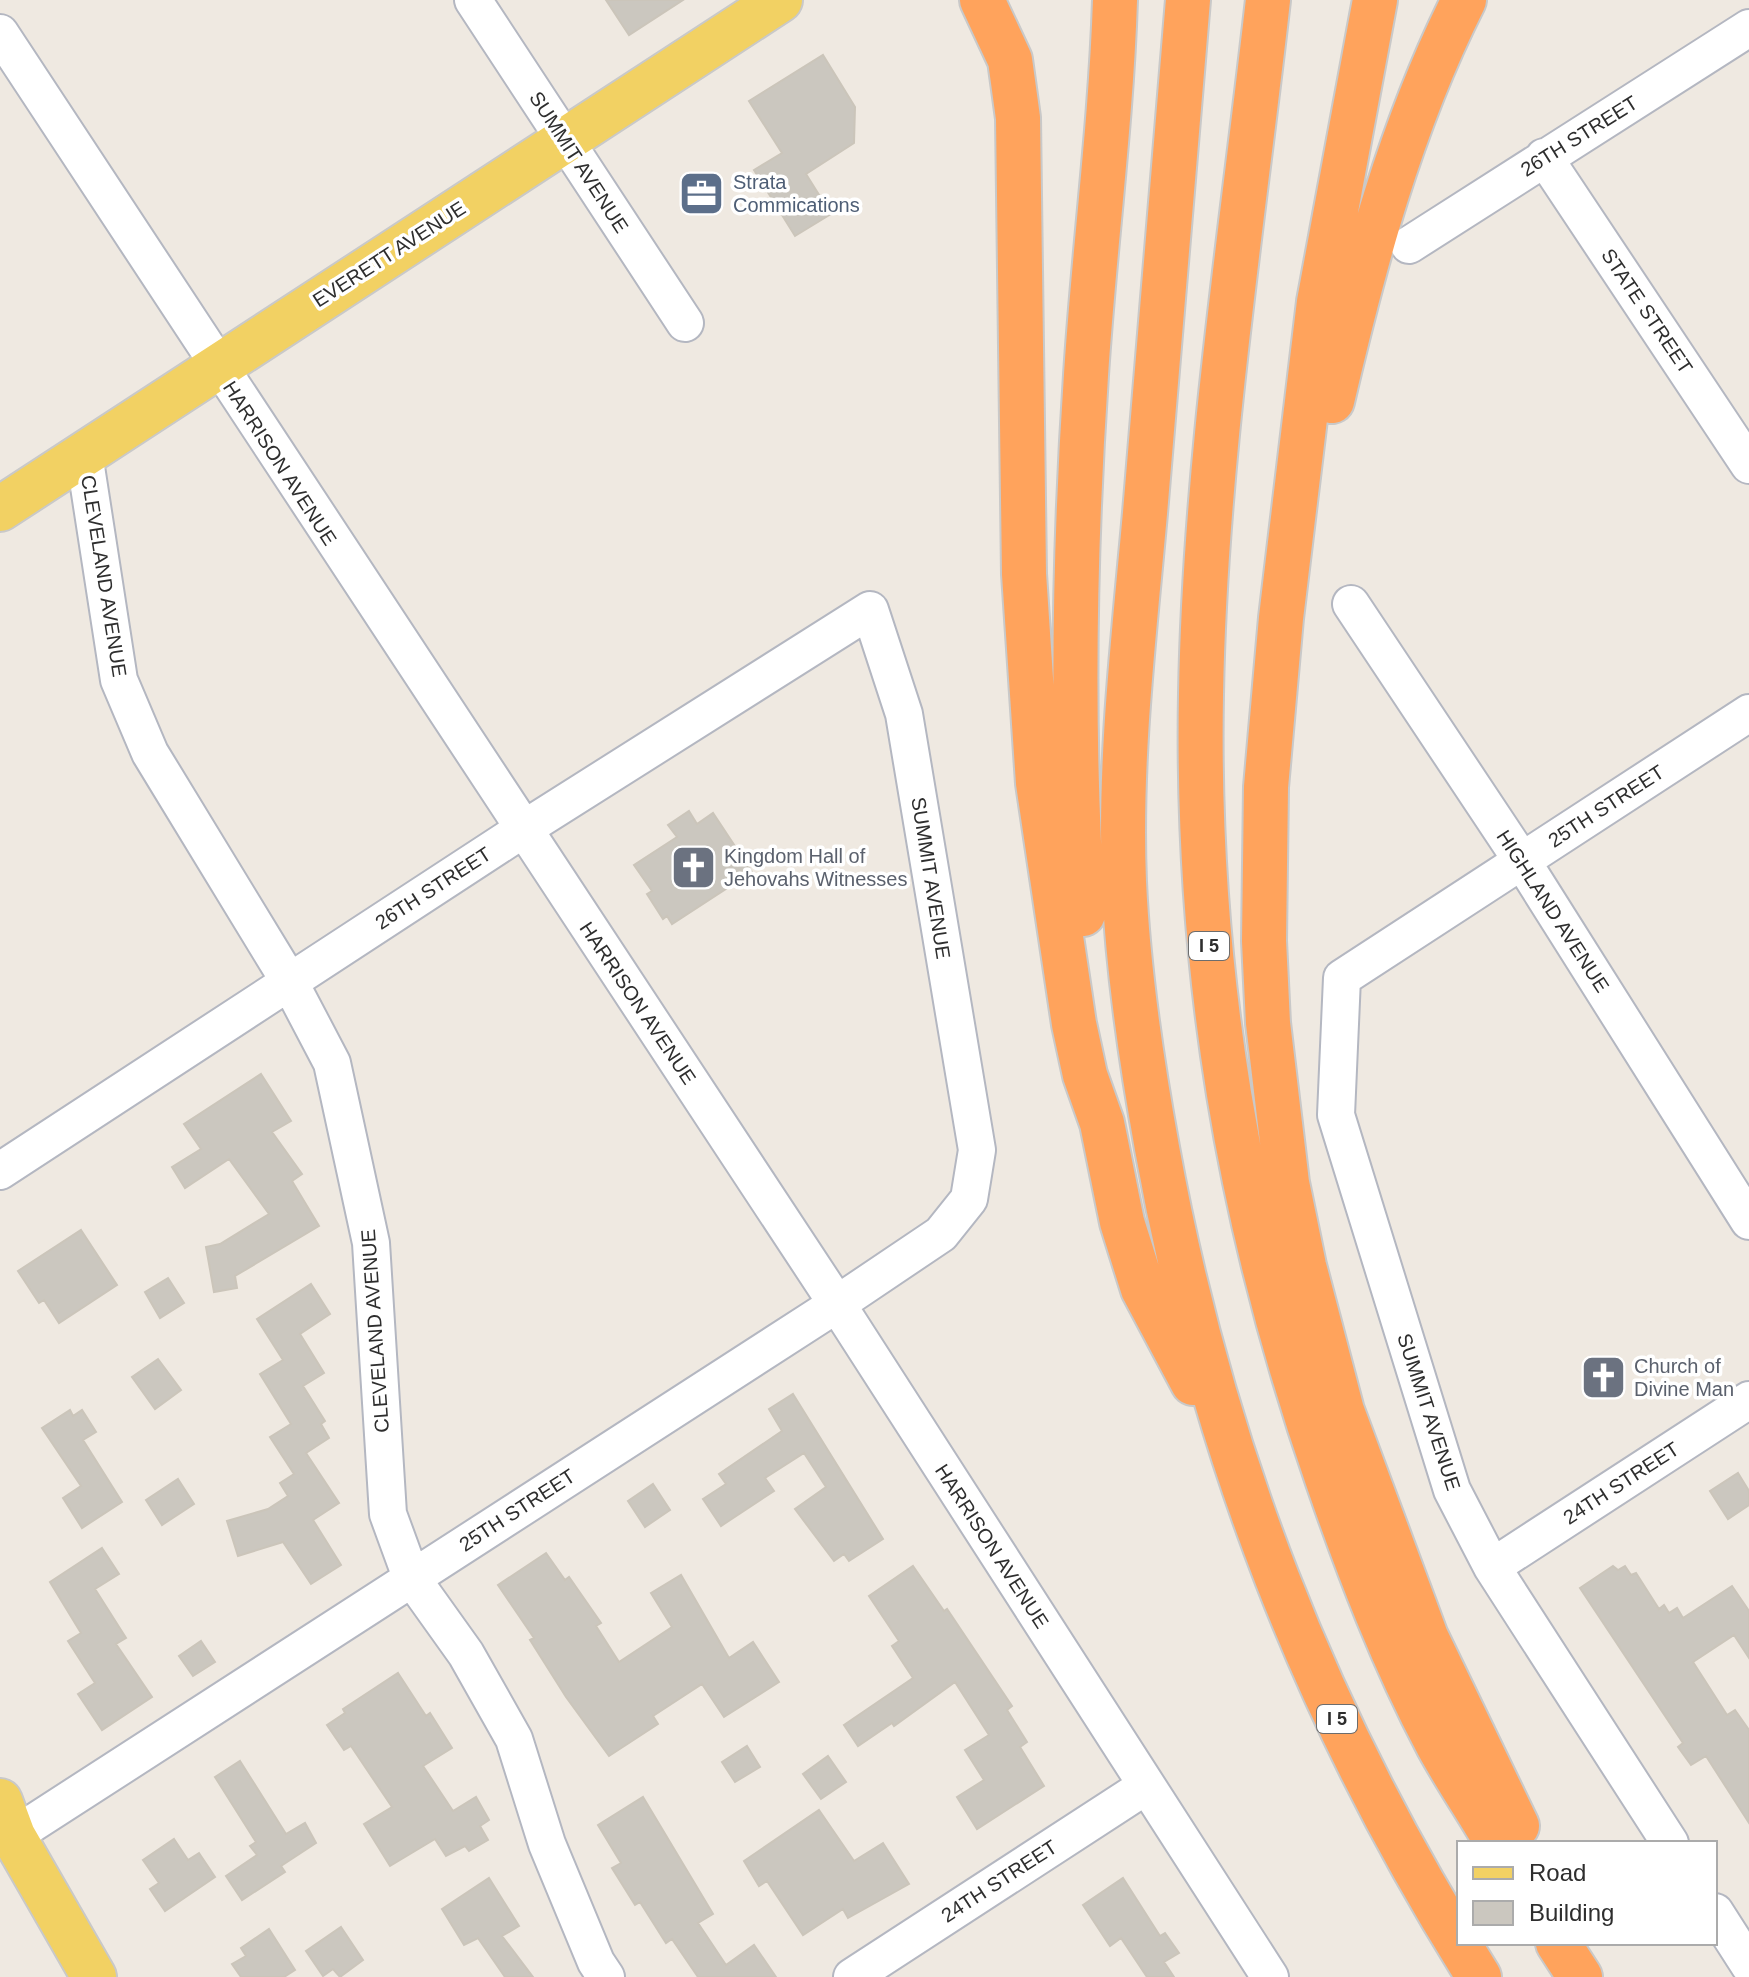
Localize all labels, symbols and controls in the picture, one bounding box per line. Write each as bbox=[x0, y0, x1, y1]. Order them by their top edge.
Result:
street label: SUMMIT AVENUE bbox=[525, 87, 633, 237]
street label: 26TH STREET bbox=[1517, 91, 1641, 181]
office icon: Strata Commications bbox=[678, 169, 726, 217]
place label: Strata Commications bbox=[733, 171, 860, 216]
street label: EVERETT AVENUE bbox=[309, 197, 469, 311]
street label: STATE STREET bbox=[1597, 244, 1697, 378]
street label: HARRISON AVENUE bbox=[219, 377, 341, 549]
street label: CLEVELAND AVENUE bbox=[77, 473, 131, 679]
street label: 25TH STREET bbox=[1544, 760, 1668, 852]
street label: SUMMIT AVENUE bbox=[907, 795, 955, 961]
street label: HIGHLAND AVENUE bbox=[1492, 826, 1614, 996]
street label: 26TH STREET bbox=[371, 842, 495, 934]
church icon: Kingdom Hall of Jehovahs Witnesses bbox=[669, 844, 717, 892]
place label: Kingdom Hall of Jehovahs Witnesses bbox=[724, 845, 907, 890]
street label: HARRISON AVENUE bbox=[576, 918, 700, 1088]
road number: I 5 bbox=[1189, 932, 1229, 960]
street label: CLEVELAND AVENUE bbox=[357, 1228, 393, 1434]
street label: SUMMIT AVENUE bbox=[1393, 1331, 1465, 1493]
church icon: Church of Divine Man bbox=[1579, 1354, 1627, 1402]
place label: Church of Divine Man bbox=[1634, 1355, 1734, 1400]
street label: 24TH STREET bbox=[1559, 1437, 1683, 1529]
street label: HARRISON AVENUE bbox=[931, 1460, 1053, 1632]
street label: 25TH STREET bbox=[455, 1464, 579, 1556]
road number: I 5 bbox=[1317, 1705, 1357, 1733]
street label: 24TH STREET bbox=[937, 1835, 1061, 1927]
legend bbox=[1457, 1841, 1717, 1945]
text: Road bbox=[1529, 1859, 1586, 1886]
text: Building bbox=[1529, 1899, 1614, 1926]

